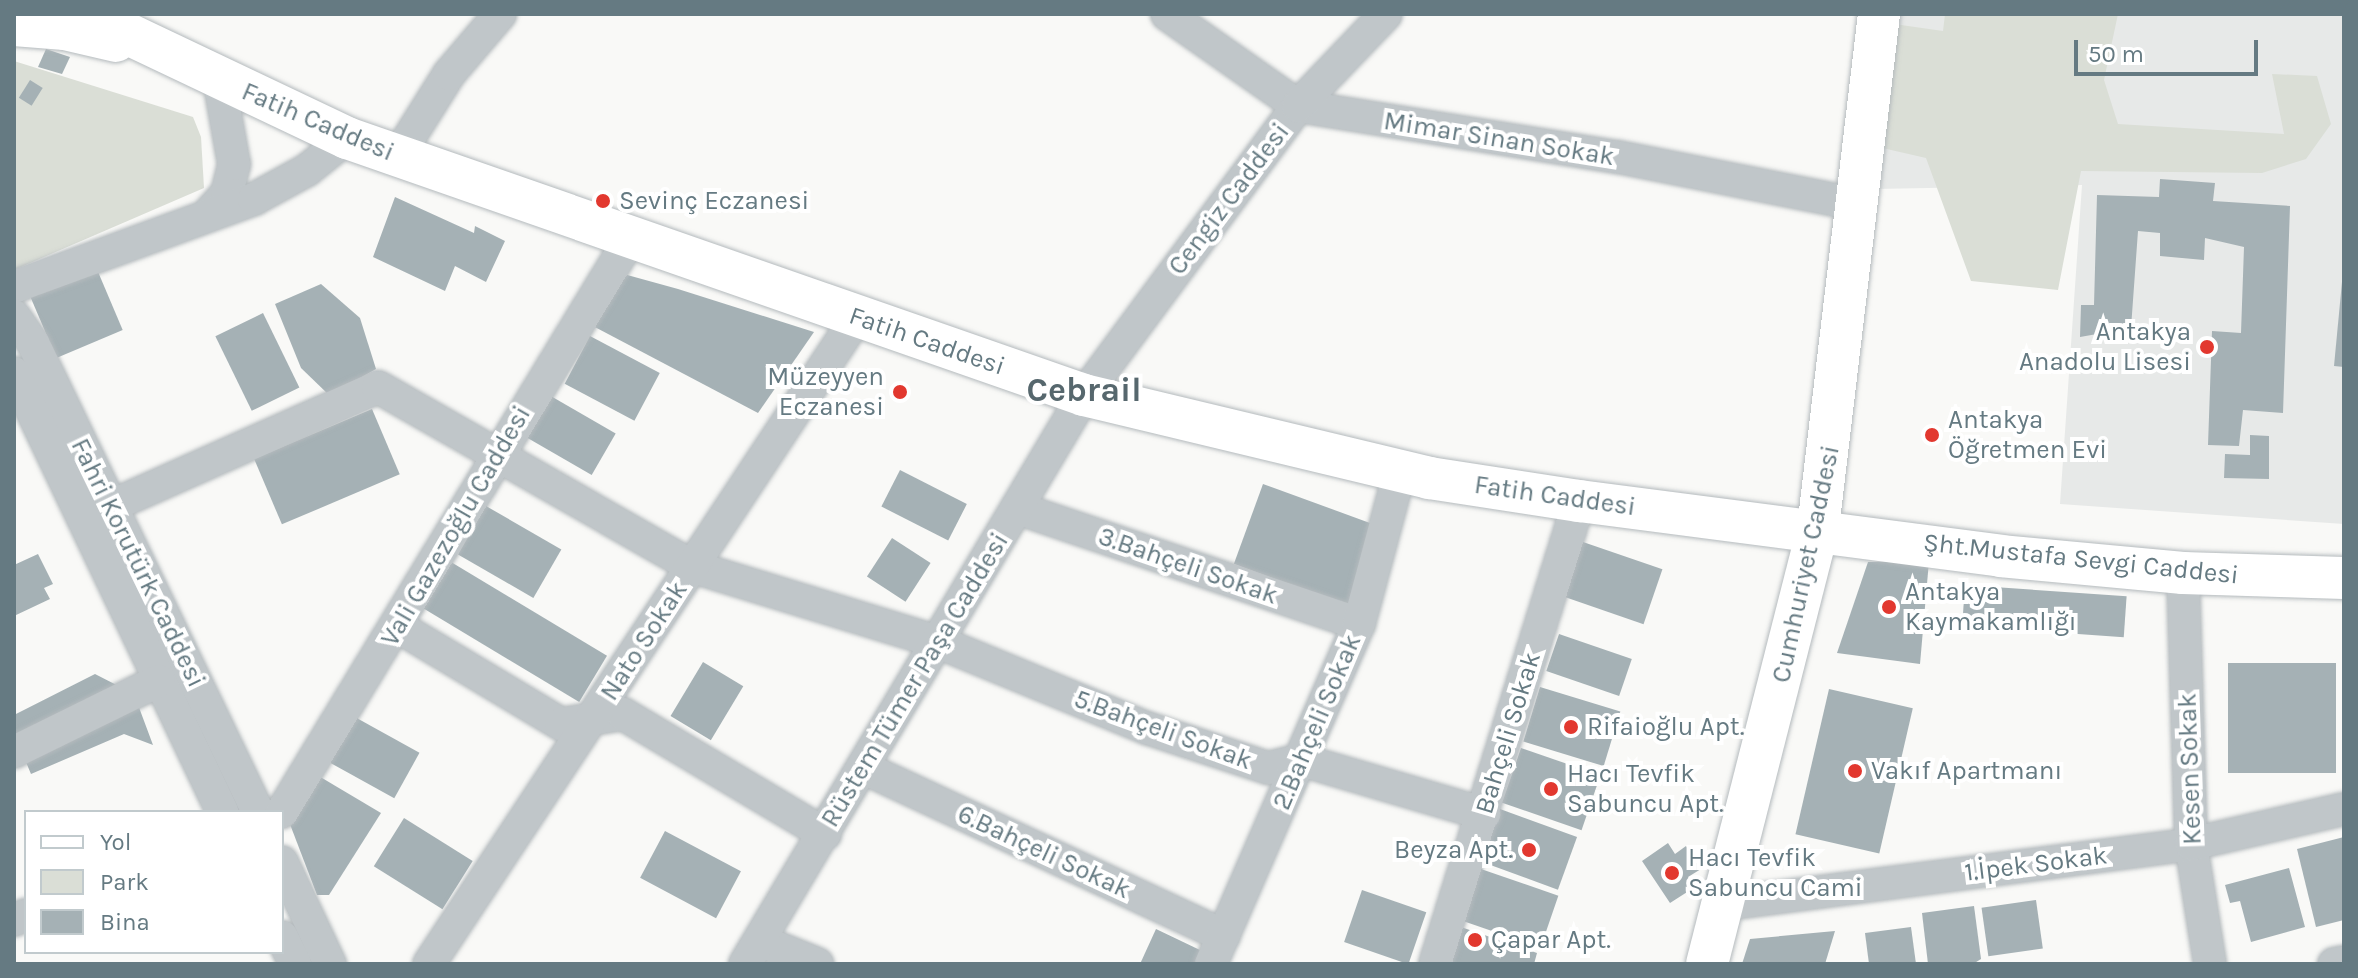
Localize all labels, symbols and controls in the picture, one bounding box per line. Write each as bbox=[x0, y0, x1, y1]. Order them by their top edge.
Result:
scale bar bbox=[2078, 24, 2262, 74]
text: 50 m bbox=[2088, 40, 2144, 68]
street label: Fatih Caddesi bbox=[237, 76, 399, 168]
street label: Mimar Sinan Sokak bbox=[1382, 105, 1616, 173]
street label: Cengiz Caddesi bbox=[1162, 117, 1296, 281]
place label: Sevinç Eczanesi bbox=[619, 185, 809, 217]
marker: Sevinç Eczanesi bbox=[594, 192, 612, 210]
street label: Fatih Caddesi bbox=[845, 300, 1009, 382]
place label: Antakya Anadolu Lisesi bbox=[2019, 316, 2191, 378]
marker: Antakya Anadolu Lisesi bbox=[2198, 338, 2216, 356]
place label: Müzeyyen Eczanesi bbox=[767, 361, 884, 422]
district label: Cebrail bbox=[1026, 371, 1142, 411]
marker: Müzeyyen Eczanesi bbox=[891, 383, 909, 401]
street label: Vali Gazezoğlu Caddesi bbox=[374, 400, 538, 652]
place label: Antakya Öğretmen Evi bbox=[1948, 404, 2107, 466]
marker: Antakya Öğretmen Evi bbox=[1923, 426, 1941, 444]
street label: Fahri Korutürk Caddesi bbox=[64, 433, 212, 693]
street label: Cumhuriyet Caddesi bbox=[1766, 442, 1846, 686]
street label: Fatih Caddesi bbox=[1472, 469, 1638, 523]
street label: 3.Bahçeli Sokak bbox=[1094, 521, 1282, 611]
street label: Rüstem Tümer Paşa Caddesi bbox=[815, 527, 1015, 833]
street label: Şht.Mustafa Sevgi Caddesi bbox=[1922, 527, 2240, 591]
street label: Nato Sokak bbox=[594, 576, 694, 706]
place label: Antakya Kaymakamlığı bbox=[1905, 576, 2077, 638]
marker: Antakya Kaymakamlığı bbox=[1880, 598, 1898, 616]
street label: 2.Bahçeli Sokak bbox=[1266, 630, 1368, 814]
street label: Bahçeli Sokak bbox=[1469, 648, 1547, 818]
street label: 5.Bahçeli Sokak bbox=[1070, 683, 1256, 777]
street label: Kesen Sokak bbox=[2172, 693, 2208, 845]
place label: Rifaioğlu Apt. bbox=[1587, 711, 1744, 743]
marker: Rifaioğlu Apt. bbox=[1562, 718, 1580, 736]
place label: Vakıf Apartmanı bbox=[1871, 755, 2062, 787]
place label: Hacı Tevfik Sabuncu Apt. bbox=[1567, 758, 1724, 820]
marker: Vakıf Apartmanı bbox=[1846, 762, 1864, 780]
marker: Hacı Tevfik Sabuncu Apt. bbox=[1542, 780, 1560, 798]
street label: 6.Bahçeli Sokak bbox=[953, 798, 1135, 906]
legend bbox=[24, 810, 284, 954]
text: Yol bbox=[100, 828, 131, 856]
place label: Beyza Apt. bbox=[1394, 834, 1513, 866]
street label: 1.İpek Sokak bbox=[1963, 840, 2109, 888]
marker: Beyza Apt. bbox=[1520, 841, 1538, 859]
place label: Hacı Tevfik Sabuncu Cami bbox=[1688, 842, 1863, 904]
marker: Hacı Tevfik Sabuncu Cami bbox=[1663, 864, 1681, 882]
text: Park bbox=[100, 868, 149, 896]
text: Bina bbox=[100, 908, 150, 936]
place label: Çapar Apt. bbox=[1491, 924, 1611, 956]
marker: Çapar Apt. bbox=[1466, 931, 1484, 949]

